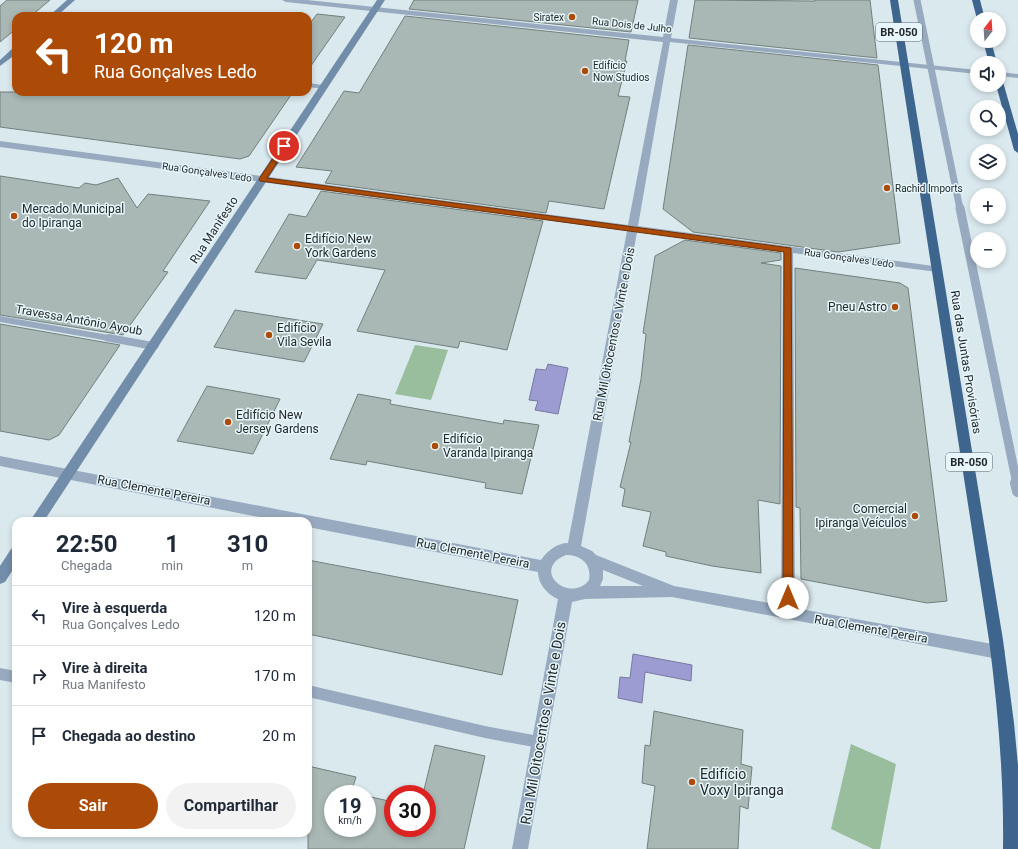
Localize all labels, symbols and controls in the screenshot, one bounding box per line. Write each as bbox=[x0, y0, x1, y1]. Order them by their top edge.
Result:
place label: Siratex bbox=[533, 12, 564, 23]
marker: Siratex bbox=[567, 12, 577, 22]
north arrow bbox=[970, 12, 1006, 48]
map controls bbox=[970, 12, 1006, 268]
street label: Rua Dois de Julho bbox=[592, 15, 673, 35]
road number: BR-050 bbox=[876, 23, 922, 41]
text: 120 m bbox=[94, 27, 173, 60]
icon: left bbox=[28, 28, 80, 80]
button: sound bbox=[970, 56, 1006, 92]
place label: Edifício Now Studios bbox=[593, 60, 650, 83]
text: Rua Gonçalves Ledo bbox=[94, 61, 257, 82]
marker: Edifício Now Studios bbox=[580, 66, 590, 76]
button: search bbox=[970, 100, 1006, 136]
pin bbox=[267, 129, 301, 163]
icon: arrive bbox=[273, 135, 295, 157]
button: layers bbox=[970, 144, 1006, 180]
street label: Rua Gonçalves Ledo bbox=[161, 160, 253, 184]
marker: Rachid Imports bbox=[882, 183, 892, 193]
place label: Rachid Imports bbox=[895, 183, 963, 194]
button: + bbox=[970, 188, 1006, 224]
street label: Rua Manifesto bbox=[187, 194, 241, 266]
place label: Mercado Municipal do Ipiranga bbox=[22, 202, 124, 230]
marker: Mercado Municipal do Ipiranga bbox=[9, 211, 19, 221]
place label: Edifício New York Gardens bbox=[305, 232, 376, 260]
button: − bbox=[970, 232, 1006, 268]
marker: Edifício New York Gardens bbox=[292, 241, 302, 251]
street label: Rua Mil Oitocentos e Vinte e Dois bbox=[590, 246, 638, 422]
street label: Rua Gonçalves Ledo bbox=[803, 246, 895, 270]
street label: Rua das Juntas Provisórias bbox=[948, 289, 984, 435]
place label: Pneu Astro bbox=[828, 300, 887, 314]
street label: Travessa Antônio Ayoub bbox=[14, 302, 144, 338]
marker: Pneu Astro bbox=[890, 302, 900, 312]
place label: Edifício Vila Sevila bbox=[277, 321, 332, 349]
marker: Edifício Vila Sevila bbox=[264, 330, 274, 340]
place label: Edifício New Jersey Gardens bbox=[236, 408, 319, 436]
marker: Edifício New Jersey Gardens bbox=[223, 417, 233, 427]
place label: Edifício Varanda Ipiranga bbox=[443, 432, 533, 460]
marker: Edifício Varanda Ipiranga bbox=[430, 441, 440, 451]
road number: BR-050 bbox=[946, 453, 992, 471]
street label: Rua Clemente Pereira bbox=[96, 472, 212, 508]
place label: Comercial Ipiranga Veículos bbox=[815, 502, 907, 530]
marker: Comercial Ipiranga Veículos bbox=[910, 511, 920, 521]
text: 22:50 bbox=[56, 530, 118, 558]
text: 1 bbox=[165, 530, 179, 558]
text: 310 bbox=[227, 530, 268, 558]
street label: Rua Clemente Pereira bbox=[415, 535, 531, 571]
text: Chegada bbox=[61, 558, 112, 573]
text: min bbox=[161, 558, 183, 573]
text: m bbox=[242, 558, 253, 573]
position arrow bbox=[767, 577, 809, 619]
text: Vire à esquerda bbox=[62, 599, 167, 617]
icon: left bbox=[28, 605, 50, 627]
text: 120 m bbox=[254, 607, 296, 625]
street label: Rua Clemente Pereira bbox=[813, 612, 929, 646]
text: Rua Gonçalves Ledo bbox=[62, 617, 180, 632]
street label: Rua Mil Oitocentos e Vinte e Dois bbox=[517, 620, 569, 826]
text: Vire à direita bbox=[62, 659, 148, 677]
icon: right bbox=[28, 665, 50, 687]
text: 170 m bbox=[254, 667, 296, 685]
text: Rua Manifesto bbox=[62, 677, 146, 692]
icon: arrive bbox=[28, 725, 50, 747]
text: Chegada ao destino bbox=[62, 727, 196, 745]
text: 20 m bbox=[262, 727, 296, 745]
place label: Edifício Voxy Ipiranga bbox=[700, 766, 784, 798]
marker: Edifício Voxy Ipiranga bbox=[687, 777, 697, 787]
button: Sair bbox=[28, 783, 158, 829]
button: Compartilhar bbox=[166, 783, 296, 829]
speed limit sign: 30 bbox=[384, 785, 436, 837]
text: 19 bbox=[339, 794, 361, 818]
text: km/h bbox=[338, 815, 362, 826]

